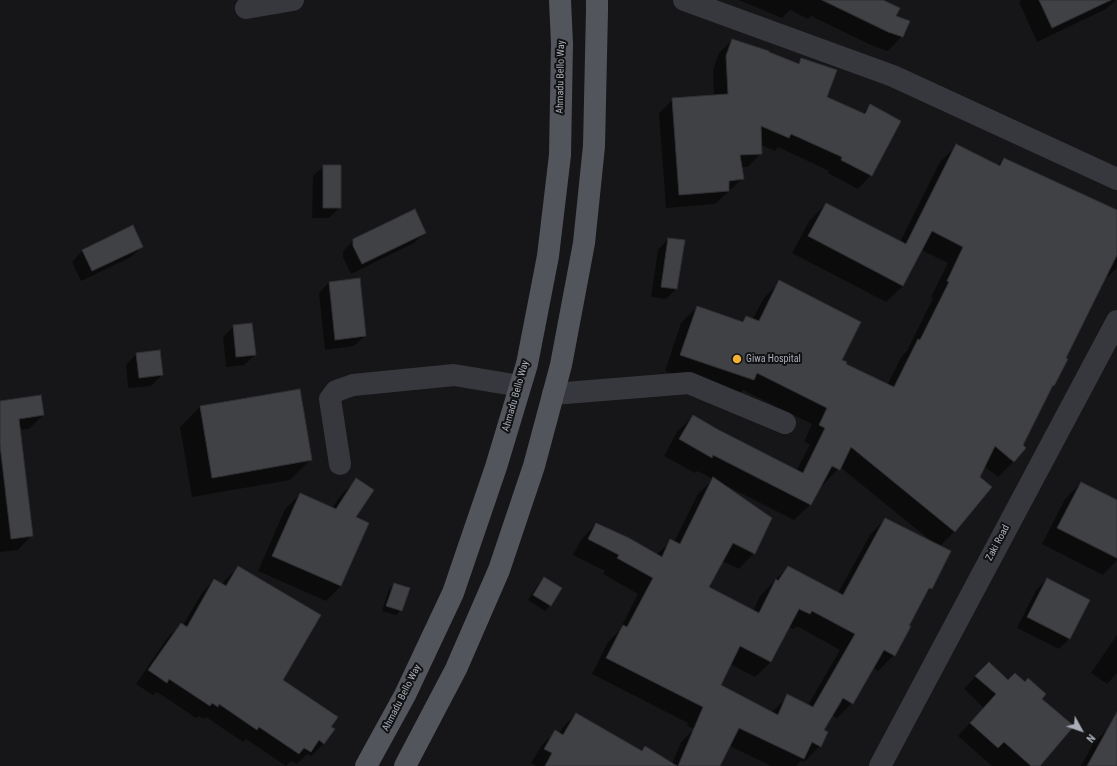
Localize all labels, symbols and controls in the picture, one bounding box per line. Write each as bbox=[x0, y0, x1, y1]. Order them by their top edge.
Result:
street label: Ahmadu Bello Way bbox=[554, 40, 568, 114]
marker: Giwa Hospital bbox=[731, 353, 743, 365]
place label: Giwa Hospital bbox=[746, 353, 801, 365]
street label: Ahmadu Bello Way bbox=[500, 359, 532, 433]
street label: Zaki Road bbox=[984, 523, 1012, 563]
street label: Ahmadu Bello Way bbox=[380, 663, 424, 733]
north arrow bbox=[1061, 710, 1101, 750]
text: N bbox=[1083, 731, 1098, 745]

